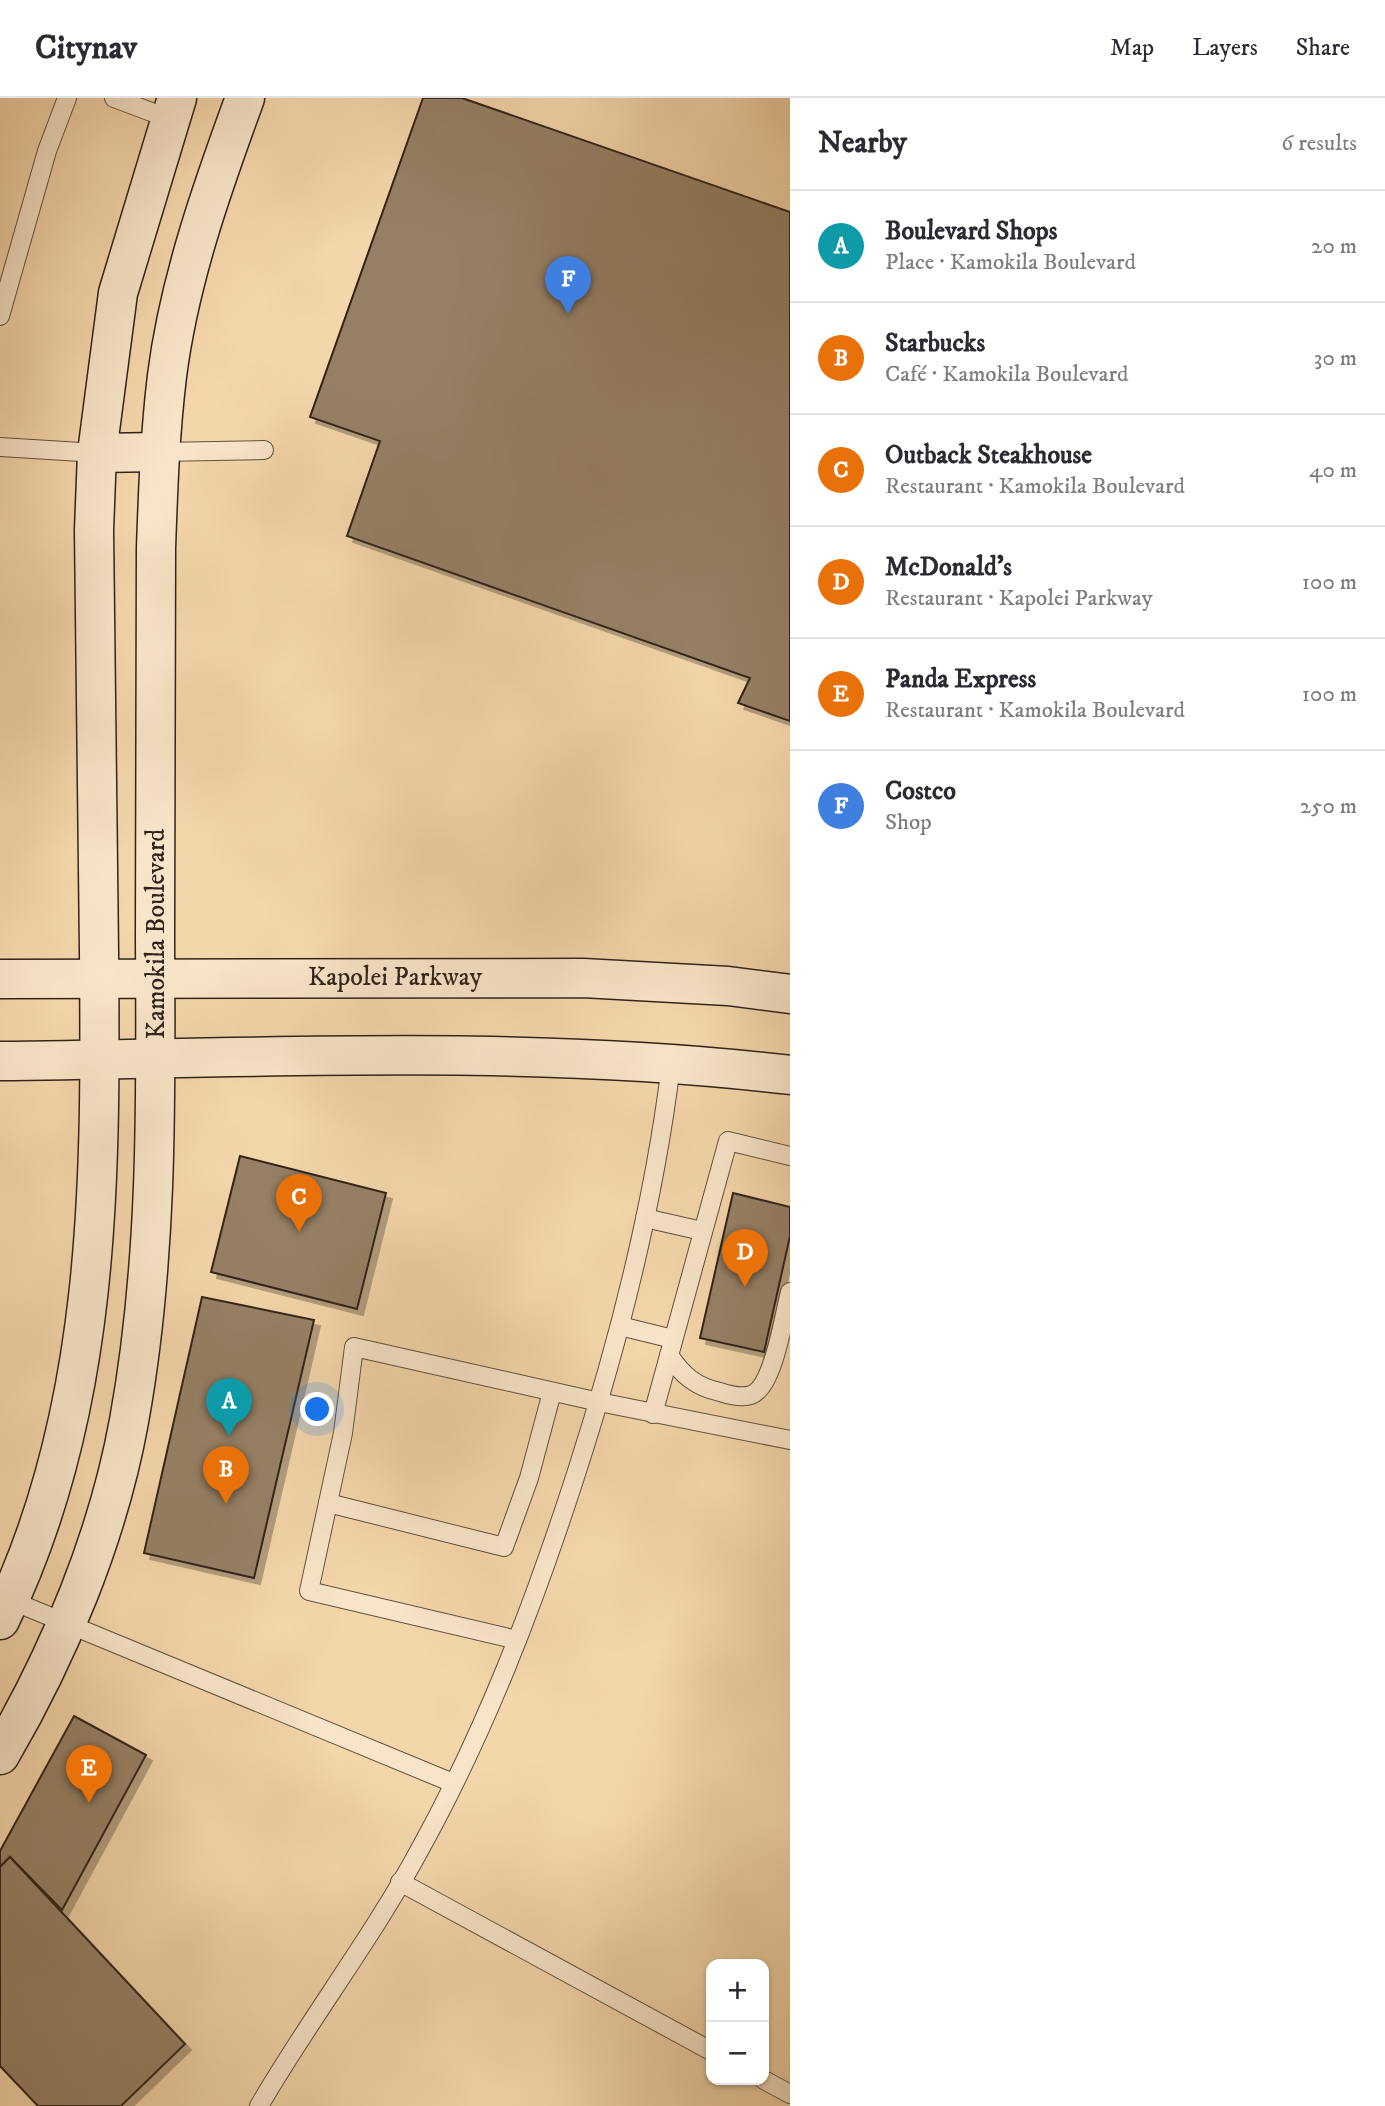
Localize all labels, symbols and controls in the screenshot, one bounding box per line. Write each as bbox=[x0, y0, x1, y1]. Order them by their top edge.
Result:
text: Citynav bbox=[35, 28, 137, 69]
text: Map bbox=[1110, 33, 1154, 63]
text: Layers bbox=[1192, 33, 1258, 63]
text: Share bbox=[1296, 33, 1350, 63]
text: Nearby bbox=[818, 125, 907, 162]
text: 6 results bbox=[1281, 129, 1357, 158]
text: Boulevard Shops bbox=[885, 215, 1057, 248]
text: A bbox=[834, 232, 848, 261]
text: 20 m bbox=[1311, 232, 1357, 261]
text: Place · Kamokila Boulevard bbox=[885, 248, 1136, 277]
pin: F bbox=[545, 256, 591, 314]
text: Starbucks bbox=[885, 327, 985, 360]
text: B bbox=[834, 344, 848, 373]
text: 30 m bbox=[1314, 344, 1357, 373]
text: Café · Kamokila Boulevard bbox=[885, 360, 1128, 389]
text: Outback Steakhouse bbox=[885, 439, 1092, 472]
text: C bbox=[833, 456, 849, 485]
text: 40 m bbox=[1309, 456, 1357, 485]
text: Restaurant · Kamokila Boulevard bbox=[885, 472, 1185, 501]
text: McDonald's bbox=[885, 551, 1012, 584]
text: D bbox=[832, 568, 850, 597]
text: 100 m bbox=[1302, 568, 1357, 597]
text: Restaurant · Kapolei Parkway bbox=[885, 584, 1153, 613]
text: Panda Express bbox=[885, 663, 1036, 696]
text: E bbox=[833, 680, 849, 709]
text: 100 m bbox=[1302, 680, 1357, 709]
text: Restaurant · Kamokila Boulevard bbox=[885, 696, 1185, 725]
text: Costco bbox=[885, 775, 956, 808]
text: F bbox=[834, 792, 848, 821]
text: 250 m bbox=[1300, 792, 1357, 821]
text: Shop bbox=[885, 808, 932, 837]
street label: Kamokila Boulevard bbox=[140, 829, 173, 1039]
street label: Kapolei Parkway bbox=[308, 961, 483, 994]
pin: C bbox=[276, 1174, 322, 1232]
pin: D bbox=[722, 1229, 768, 1287]
pin: A bbox=[206, 1378, 252, 1436]
your location bbox=[300, 1392, 334, 1426]
pin: B bbox=[203, 1446, 249, 1504]
pin: E bbox=[66, 1745, 112, 1803]
map controls bbox=[706, 1959, 769, 2085]
button: + bbox=[706, 1959, 769, 2022]
button: − bbox=[706, 2022, 769, 2085]

